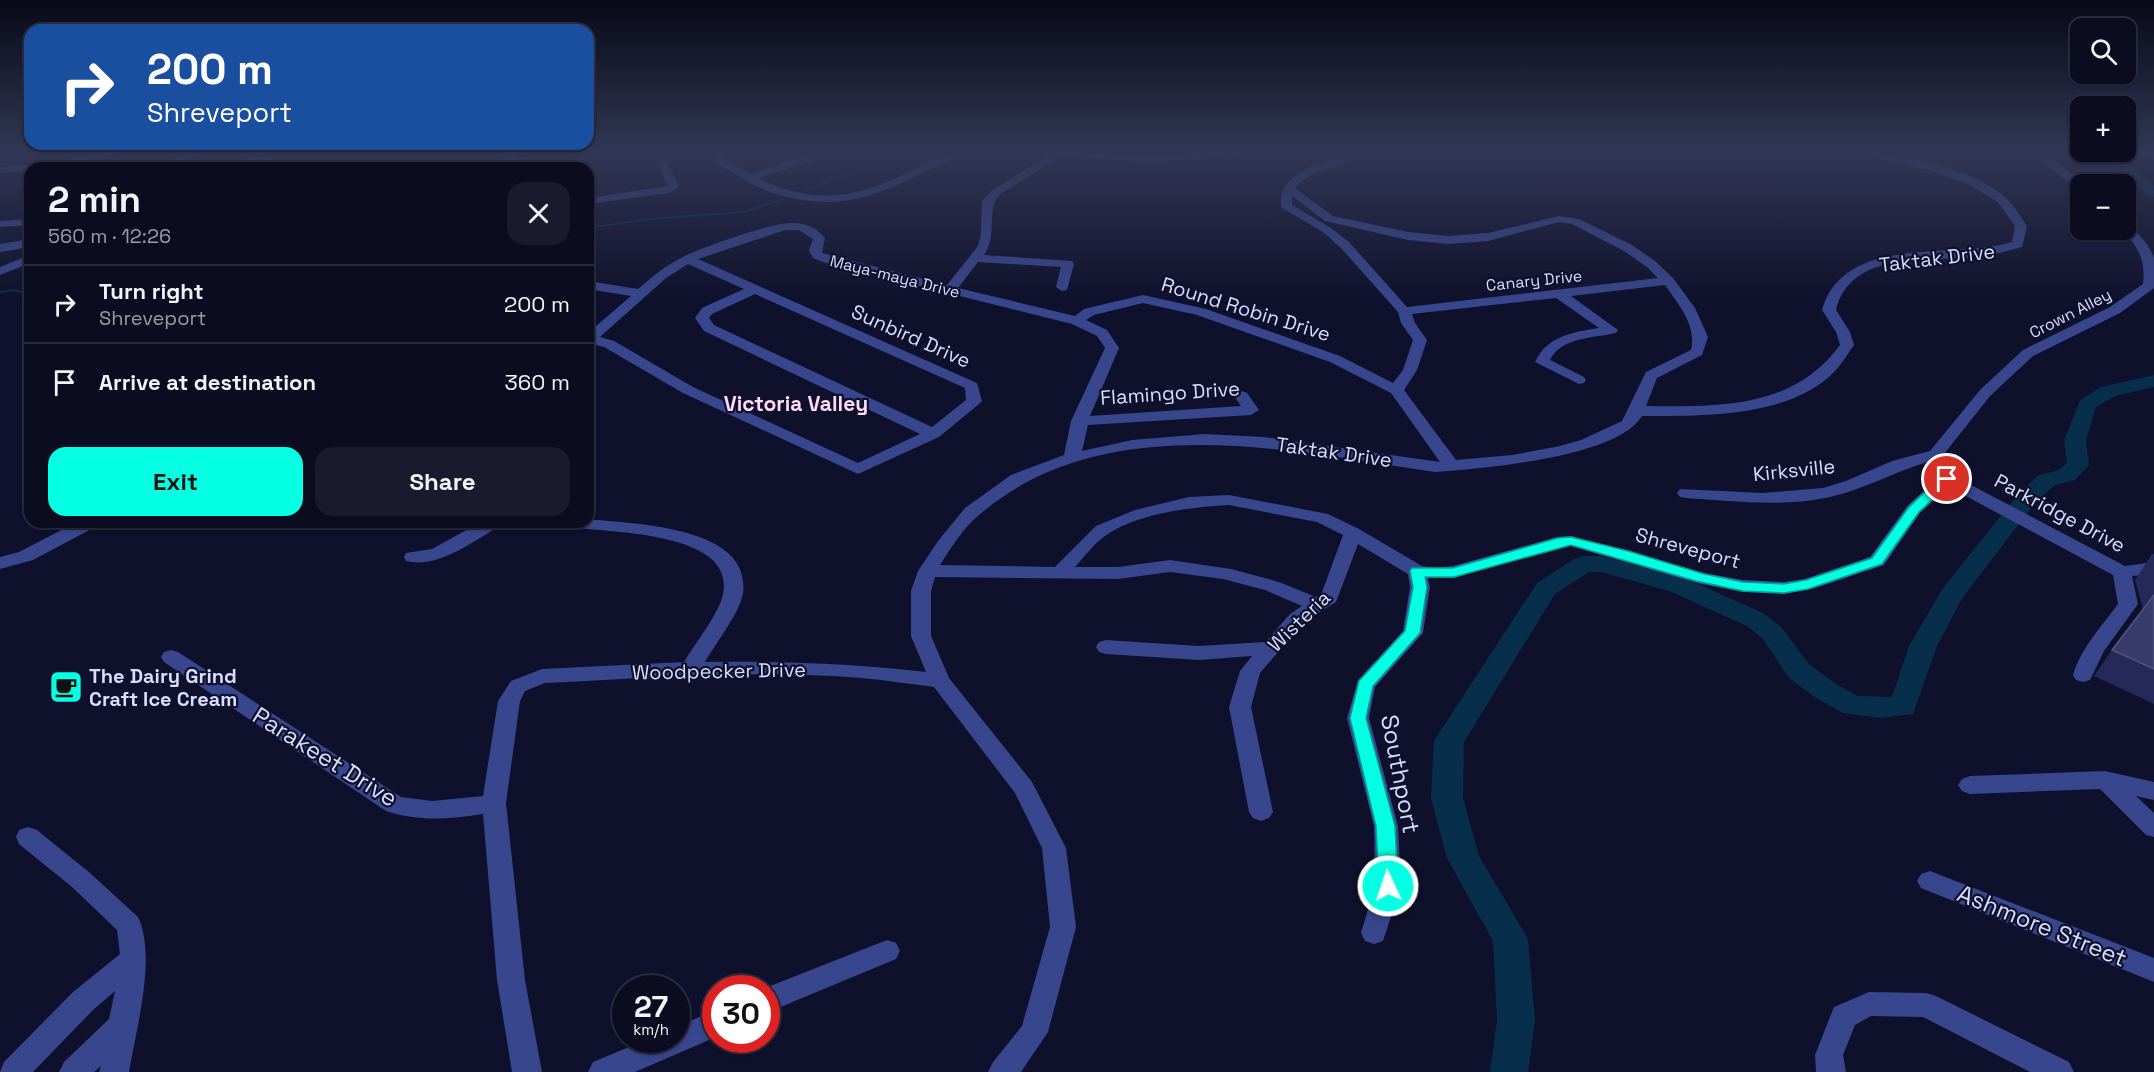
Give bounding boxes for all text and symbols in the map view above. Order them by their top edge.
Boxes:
map controls [2070,18,2136,240]
button: search [2070,18,2136,84]
text: 200 m [147,43,273,96]
icon: right [48,48,126,126]
text: Shreveport [147,95,292,130]
button: + [2070,96,2136,162]
button: − [2070,174,2136,240]
text: 2 min [48,177,141,223]
button: close [507,182,570,245]
text: 560 m · 12:26 [48,223,171,249]
street label: Taktak Drive [1877,238,1997,278]
street label: Maya-maya Drive [828,250,962,303]
street label: Canary Drive [1485,265,1583,296]
street label: Round Robin Drive [1158,271,1334,347]
text: Turn right [99,277,204,305]
street label: Crown Alley [2026,284,2115,343]
icon: right [48,288,81,321]
text: 200 m [504,290,570,318]
street label: Sunbird Drive [847,298,975,374]
text: Shreveport [99,305,206,331]
icon: arrive [48,366,81,399]
text: Arrive at destination [99,368,316,396]
text: 360 m [505,368,570,396]
street label: Flamingo Drive [1099,375,1241,411]
district label: Victoria Valley [724,390,868,417]
street label: Taktak Drive [1274,431,1394,473]
button: Exit [48,447,303,516]
button: Share [315,447,570,516]
street label: Kirksville [1752,453,1836,487]
pin [1921,453,1972,504]
icon: arrive [1930,462,1963,495]
street label: Parkridge Drive [1990,468,2130,558]
street label: Shreveport [1633,522,1743,574]
street label: Wisteria [1262,585,1336,657]
street label: Woodpecker Drive [632,656,806,686]
place label: The Dairy Grind Craft Ice Cream [89,663,237,712]
cafe icon: The Dairy Grind Craft Ice Cream [48,669,84,705]
street label: Parakeet Drive [247,700,404,814]
street label: Southport [1374,712,1427,836]
position arrow [1356,854,1420,918]
street label: Ashmore Street [1953,877,2132,974]
speed limit sign: 30 [702,975,780,1053]
text: 27 [634,987,668,1026]
text: km/h [633,1020,669,1039]

